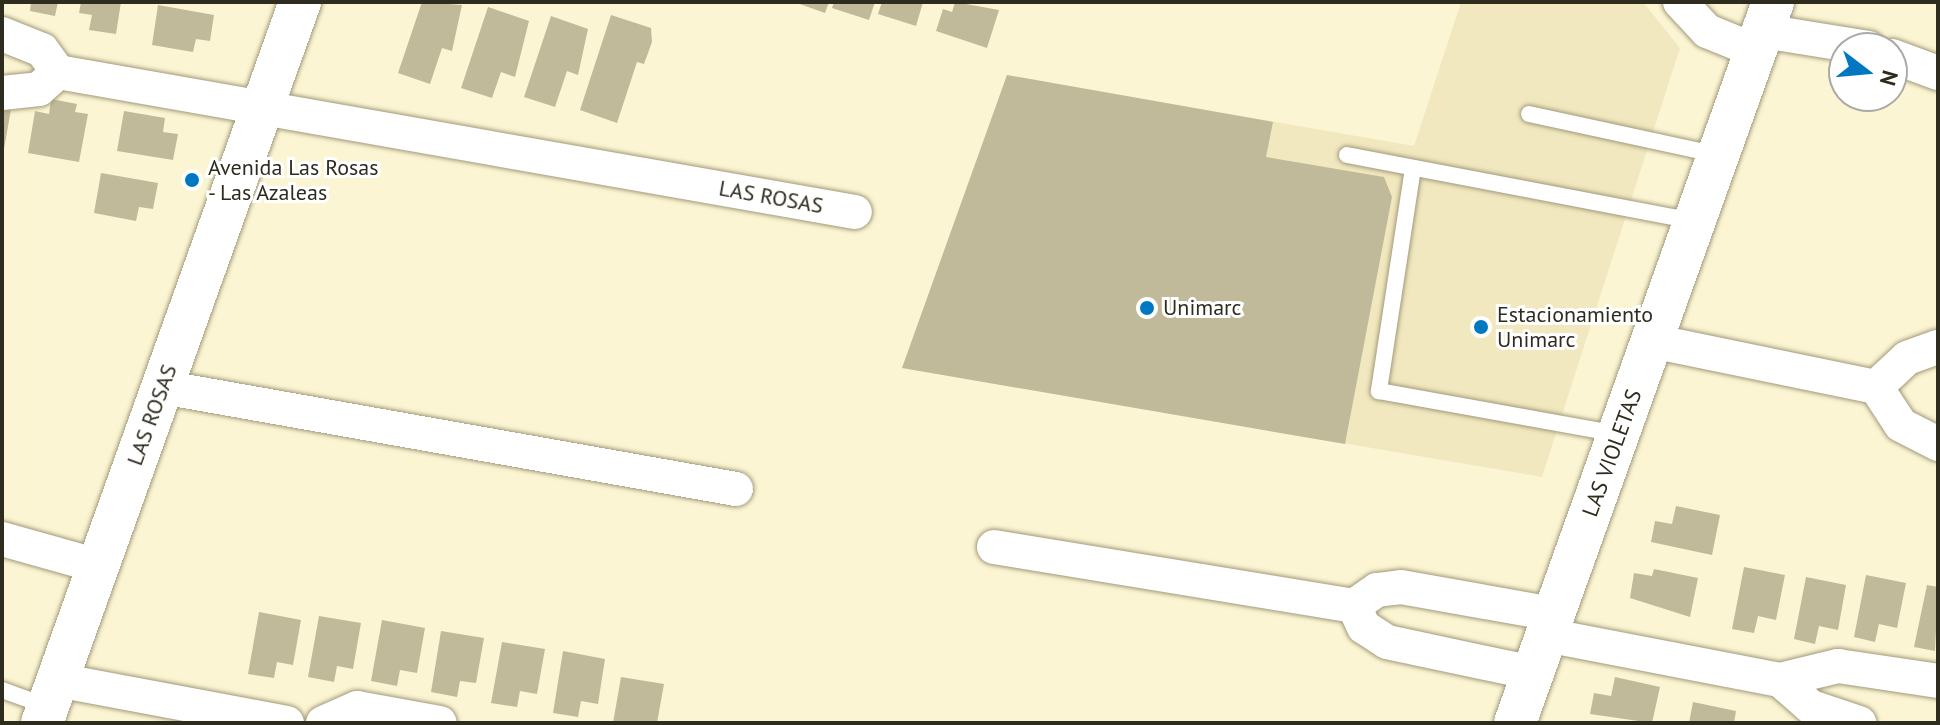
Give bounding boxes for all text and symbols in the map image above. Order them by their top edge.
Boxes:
north arrow [1828,32,1908,112]
text: N [1874,67,1905,89]
place label: Avenida Las Rosas - Las Azaleas [208,154,378,206]
marker: Avenida Las Rosas - Las Azaleas [183,171,201,189]
street label: LAS ROSAS [717,175,825,219]
place label: Unimarc [1163,295,1241,321]
marker: Unimarc [1138,299,1156,317]
place label: Estacionamiento Unimarc [1497,301,1653,352]
marker: Estacionamiento Unimarc [1472,318,1490,336]
street label: LAS ROSAS [122,361,182,469]
street label: LAS VIOLETAS [1577,385,1647,521]

